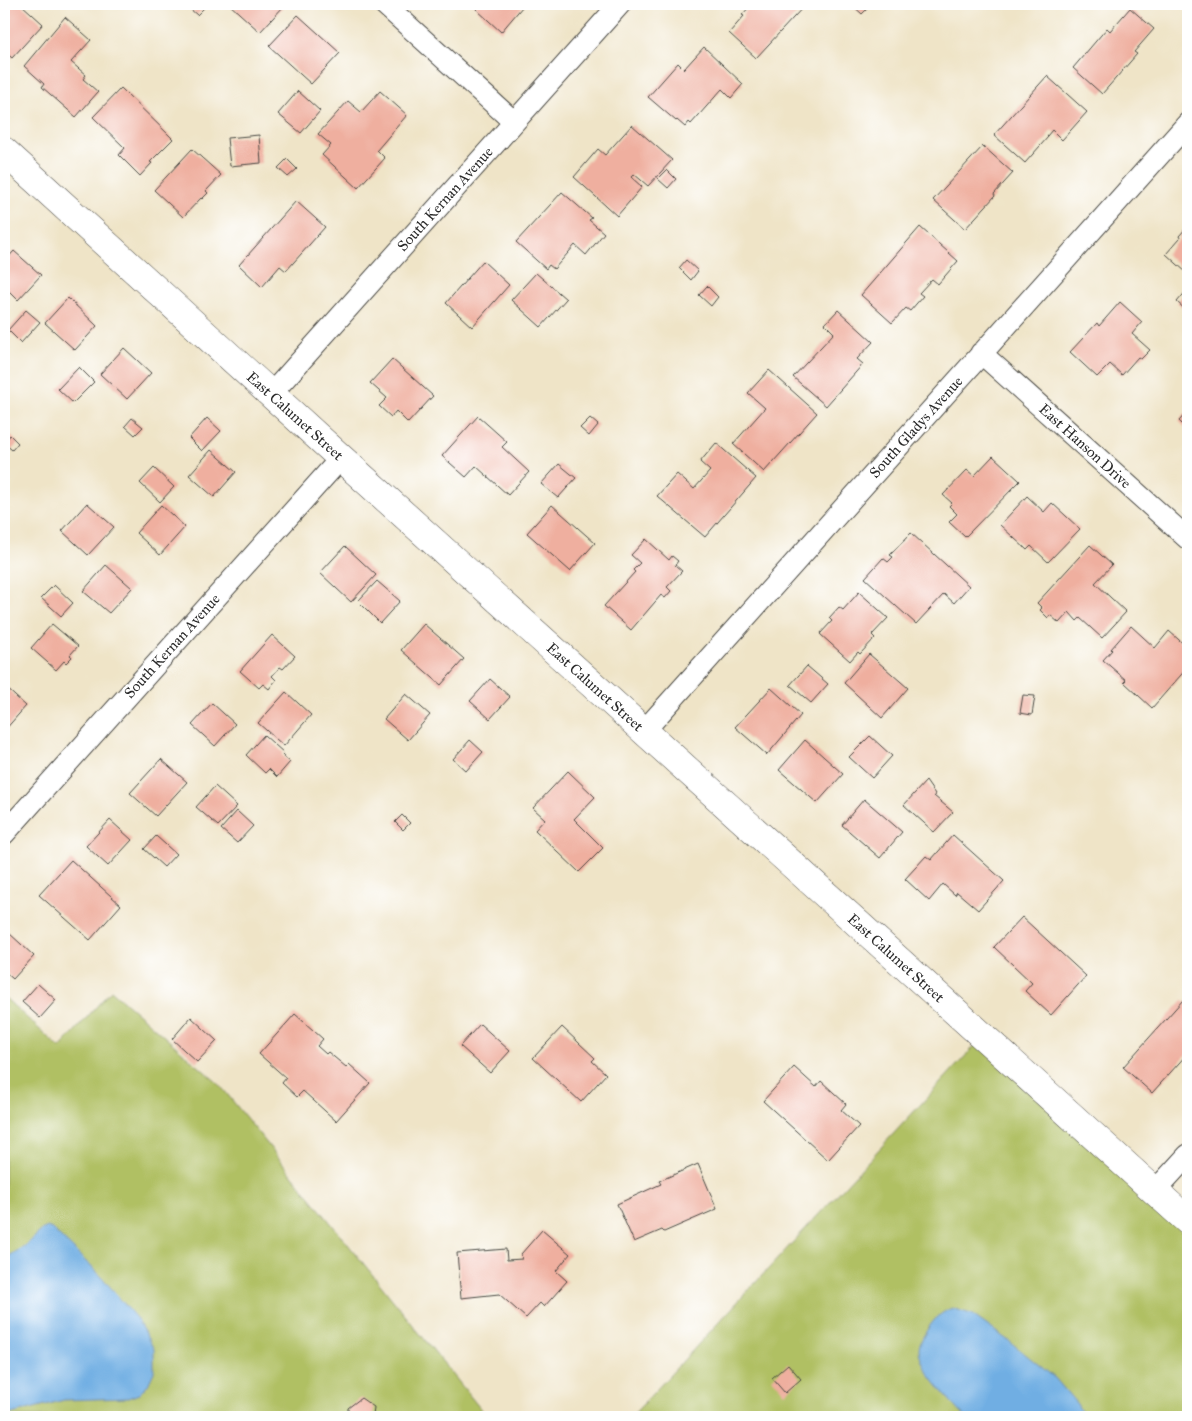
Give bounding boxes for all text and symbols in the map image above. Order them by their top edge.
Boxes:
street label: South Kernan Avenue [393,143,497,255]
street label: East Calumet Street [243,368,348,465]
street label: South Gladys Avenue [866,372,966,482]
street label: East Hanson Drive [1035,400,1135,492]
street label: South Kernan Avenue [120,590,224,702]
street label: East Calumet Street [543,639,648,736]
street label: East Calumet Street [844,910,949,1007]

